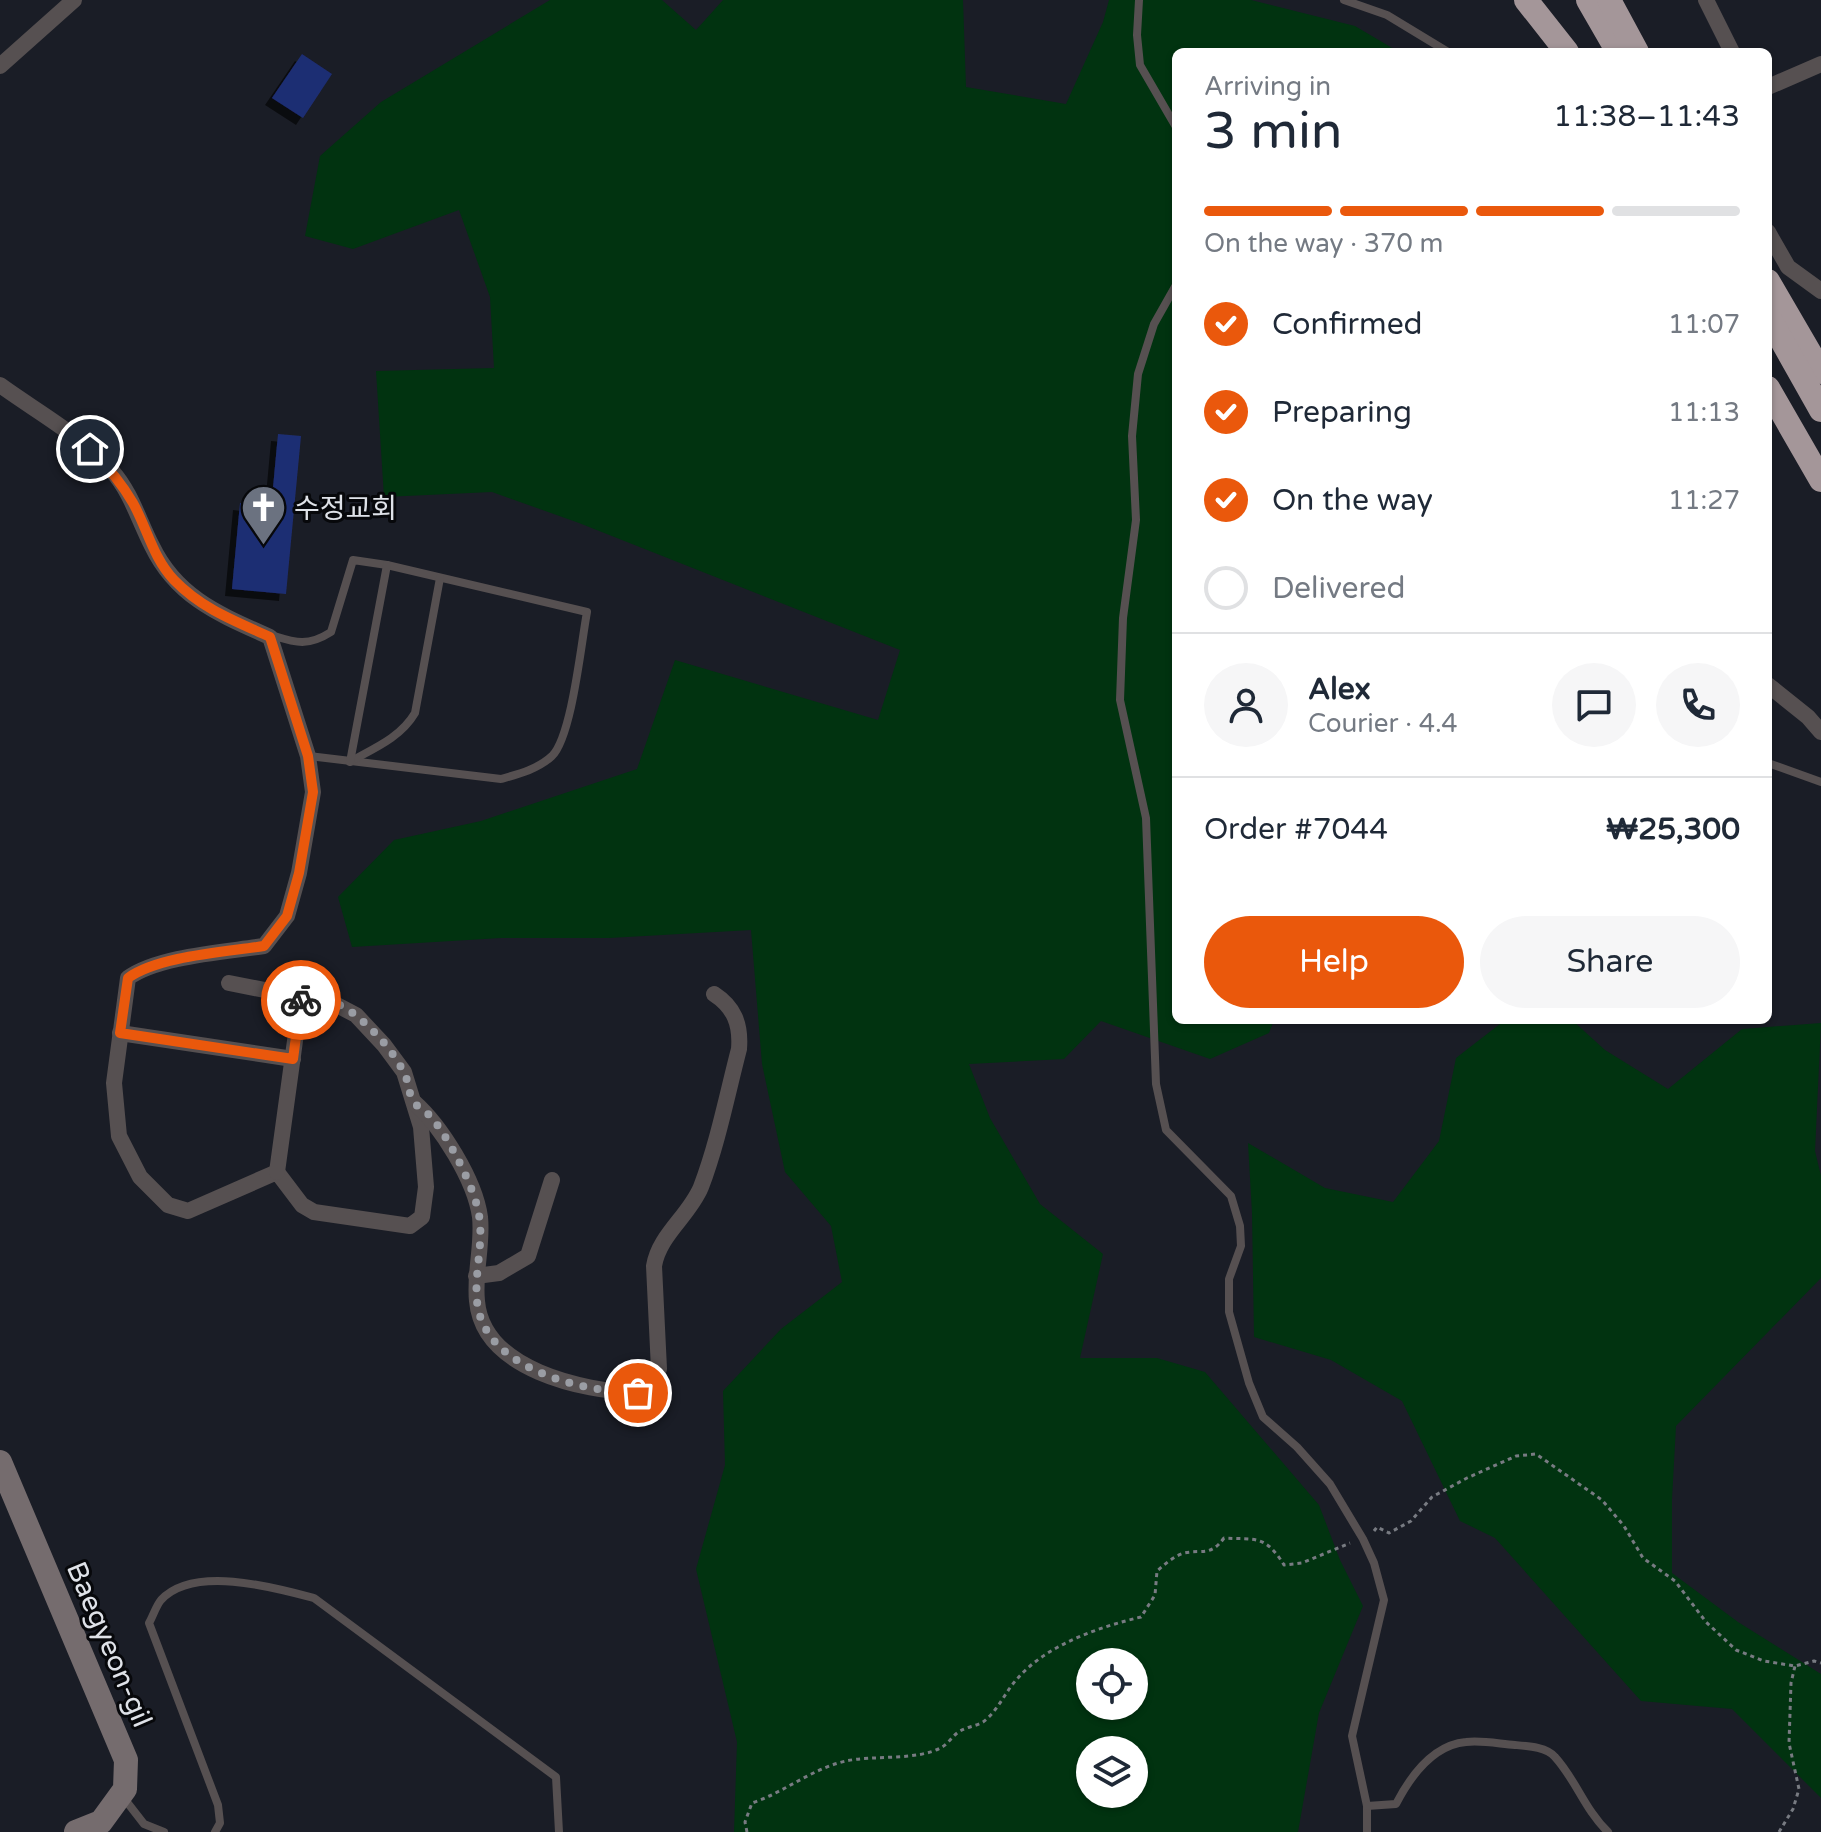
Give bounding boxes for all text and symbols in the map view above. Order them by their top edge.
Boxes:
text: Arriving in [1204,71,1331,102]
text: 11:38–11:43 [1553,98,1740,135]
text: 3 min [1204,100,1343,163]
text: On the way · 370 m [1204,228,1443,259]
icon: check [1204,302,1248,346]
text: Confirmed [1272,306,1423,343]
text: 11:07 [1668,309,1740,340]
icon: check [1204,390,1248,434]
text: Preparing [1272,394,1412,431]
text: 11:13 [1668,397,1740,428]
pin [56,415,124,483]
icon: home [68,427,112,471]
icon: check [1204,478,1248,522]
text: On the way [1272,482,1433,519]
church icon: 수정교회 [239,484,287,547]
text: 11:27 [1668,485,1740,516]
place label: 수정교회 [294,492,397,526]
text: Delivered [1272,570,1406,607]
button: person [1204,663,1288,747]
button: chat [1552,663,1636,747]
button: phone [1656,663,1740,747]
text: Alex [1308,671,1371,708]
text: Courier · 4.4 [1308,708,1458,739]
text: Order #7044 [1204,811,1388,848]
text: ₩25,300 [1606,811,1740,848]
button: Help [1204,916,1464,1008]
button: Share [1480,916,1740,1008]
courier [261,960,341,1040]
icon: bike [279,978,323,1022]
pin [604,1359,672,1427]
icon: bag [616,1371,660,1415]
street label: Baegyeon-gil [59,1557,159,1732]
map controls [1076,1648,1148,1808]
button: locate [1076,1648,1148,1720]
button: layers [1076,1736,1148,1808]

